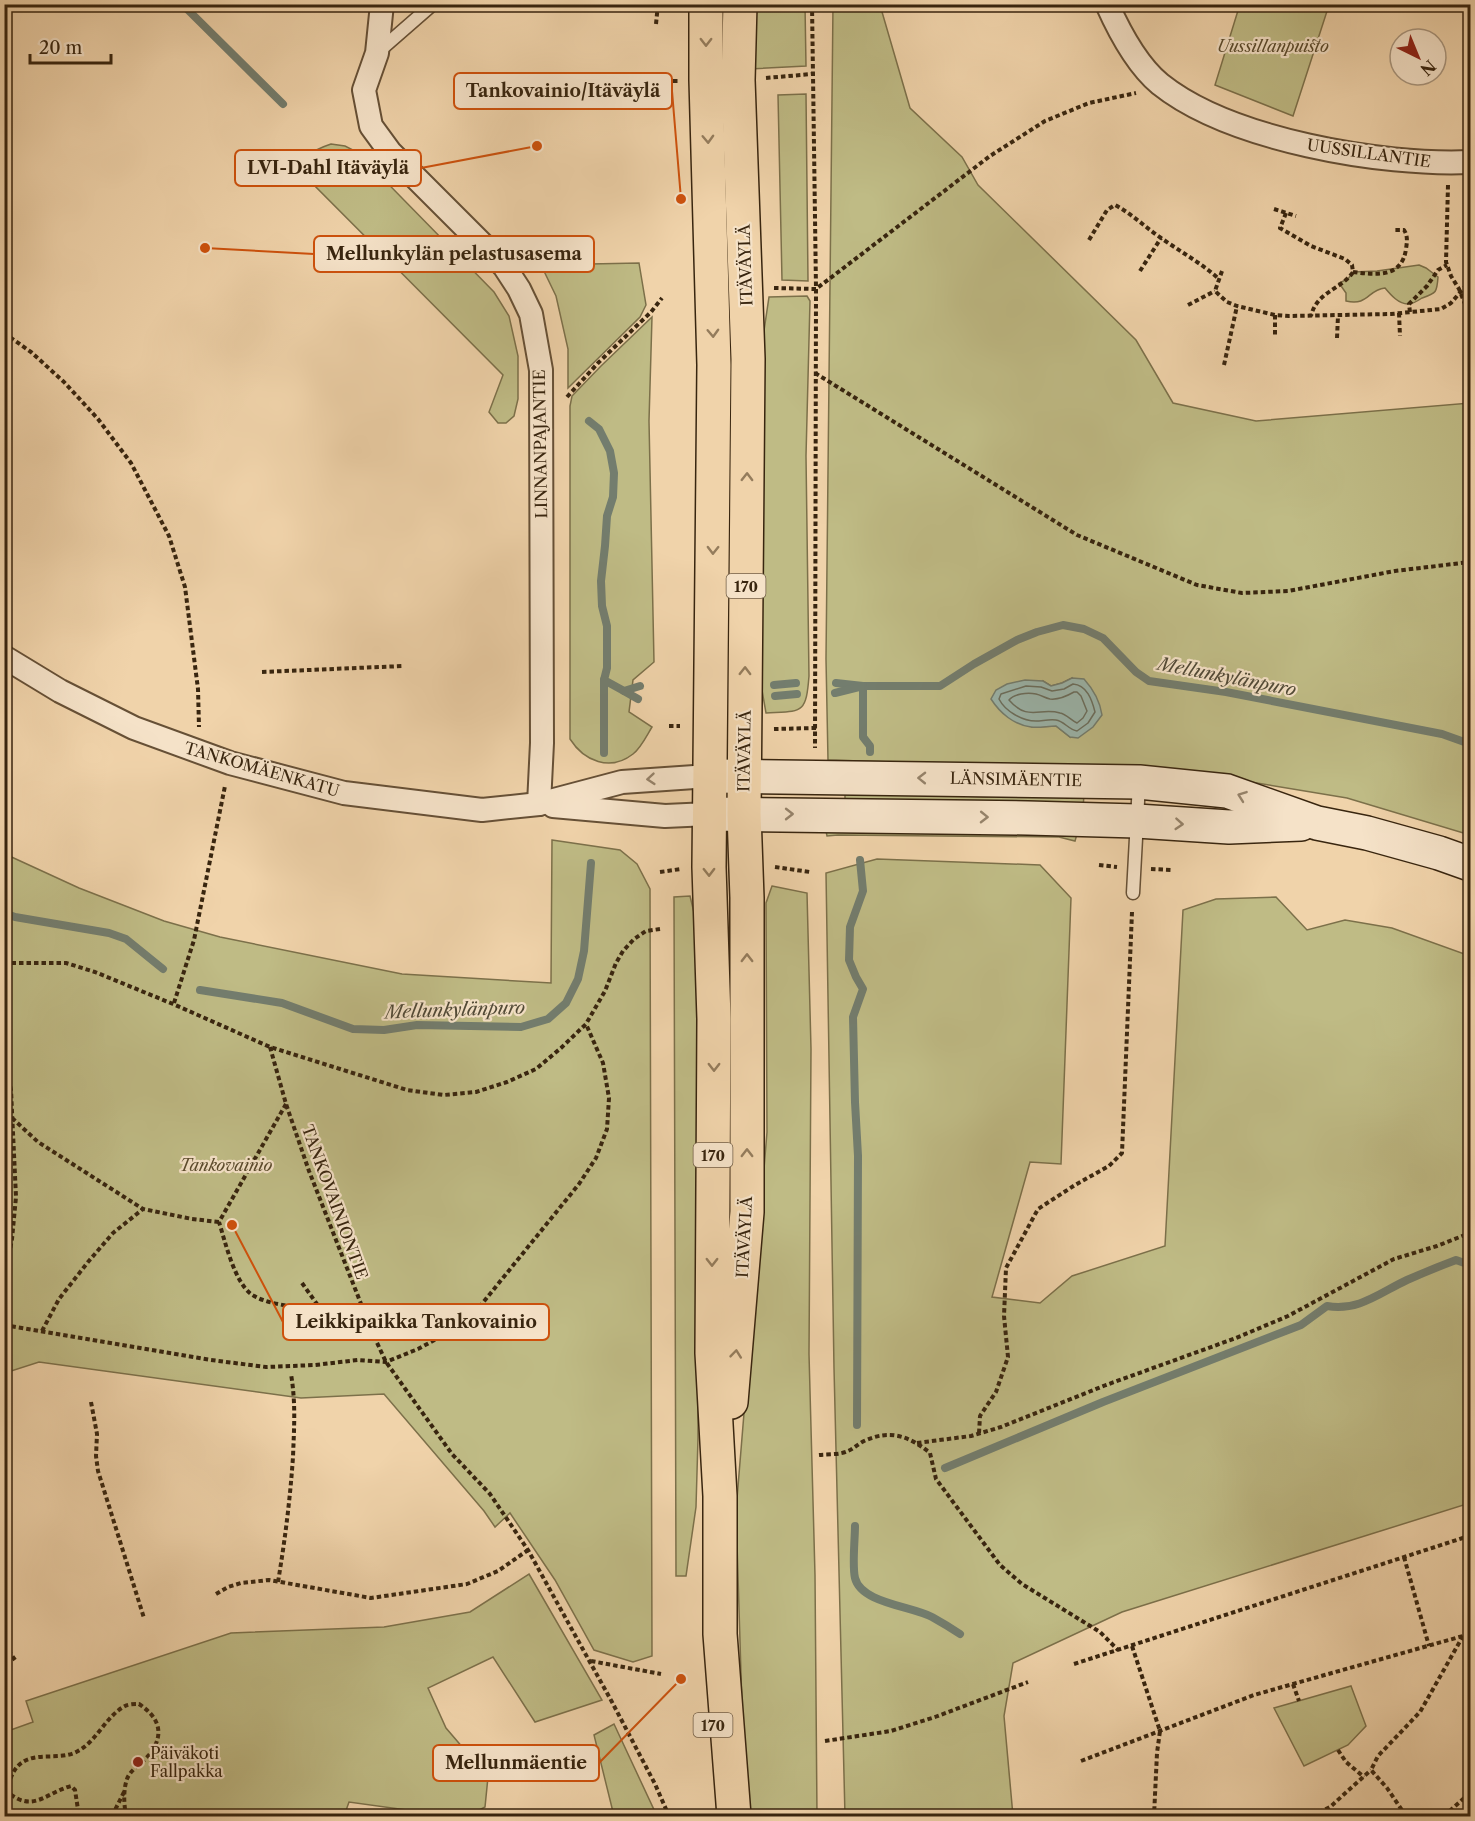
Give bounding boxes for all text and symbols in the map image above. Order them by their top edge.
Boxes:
scale bar [30,27,111,65]
north arrow [1388,27,1448,87]
park label: Uussillanpuisto [1217,36,1329,56]
text: 20 m [39,37,83,59]
one-way arrow [700,38,712,47]
text: N [1416,56,1440,80]
callout: Tankovainio/Itäväylä [454,73,672,109]
text: Tankovainio/Itäväylä [466,80,661,102]
one-way arrow [701,134,714,143]
street label: UUSSILLANTIE [1306,134,1432,172]
callout: LVI-Dahl Itäväylä [235,150,421,186]
text: LVI-Dahl Itäväylä [247,157,410,179]
street label: ITÄVÄYLÄ [734,223,756,306]
callout: Mellunkylän pelastusasema [314,236,594,272]
text: Mellunkylän pelastusasema [326,243,583,265]
one-way arrow [707,329,720,338]
street label: LINNANPAJANTIE [529,369,551,519]
one-way arrow [741,472,753,481]
one-way arrow [707,545,719,554]
road number: 170 [726,574,766,598]
water label: Mellunkylänpuro [1154,652,1298,701]
one-way arrow [739,667,751,676]
street label: ITÄVÄYLÄ [733,709,755,792]
street label: TANKOMÄENKATU [182,737,342,801]
street label: LÄNSIMÄENTIE [950,768,1082,790]
one-way arrow [646,772,655,785]
one-way arrow [917,772,926,784]
one-way arrow [1237,790,1248,803]
one-way arrow [784,808,793,820]
one-way arrow [979,811,988,824]
one-way arrow [1174,817,1183,830]
one-way arrow [703,868,715,877]
one-way arrow [741,954,753,963]
water label: Mellunkylänpuro [383,997,525,1024]
one-way arrow [708,1063,720,1072]
street label: TANKOVAINIONTIE [298,1122,372,1282]
road number: 170 [694,1143,732,1167]
one-way arrow [741,1149,753,1158]
park label: Tankovainio [180,1155,272,1175]
street label: ITÄVÄYLÄ [732,1194,756,1278]
one-way arrow [706,1258,718,1267]
callout: Leikkipaikka Tankovainio [283,1304,549,1340]
text: Leikkipaikka Tankovainio [295,1311,537,1333]
one-way arrow [729,1350,742,1359]
road number: 170 [694,1713,732,1737]
place label: Päiväkoti Fallpakka [150,1743,223,1781]
callout: Mellunmäentie [433,1745,599,1781]
text: Mellunmäentie [445,1752,587,1774]
marker: Päiväkoti Fallpakka [131,1755,145,1769]

